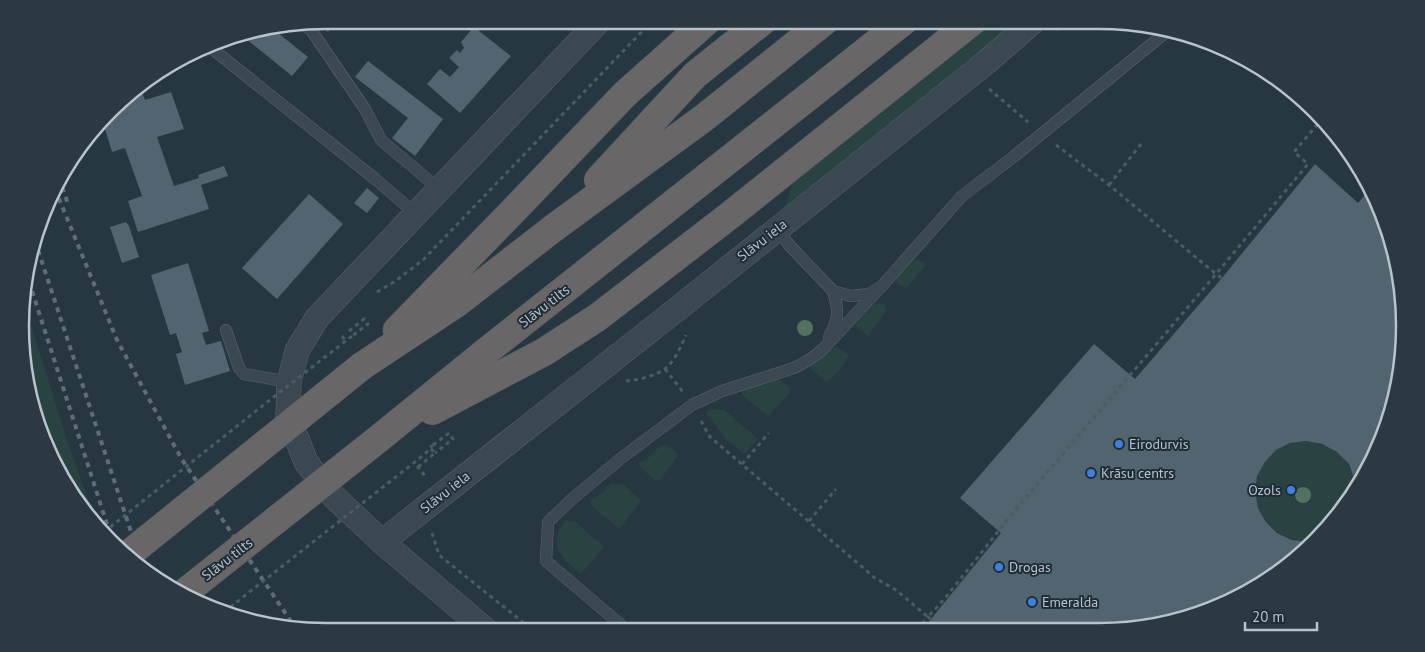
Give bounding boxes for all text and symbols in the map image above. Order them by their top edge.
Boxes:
street label: Slāvu iela [733,215,791,265]
street label: Slāvu tilts [515,280,573,331]
place label: Eirodurvis [1129,435,1189,453]
marker: Eirodurvis [1113,438,1125,450]
place label: Krāsu centrs [1101,464,1174,482]
street label: Slāvu iela [416,467,474,517]
marker: Krāsu centrs [1085,467,1097,479]
place label: Ozols [1248,481,1281,499]
marker: Ozols [1285,484,1297,496]
street label: Slāvu tilts [198,533,256,584]
place label: Drogas [1009,558,1051,576]
marker: Drogas [993,561,1005,573]
place label: Emeralda [1042,593,1098,611]
marker: Emeralda [1026,596,1038,608]
scale bar [1245,600,1318,632]
text: 20 m [1252,607,1285,626]

